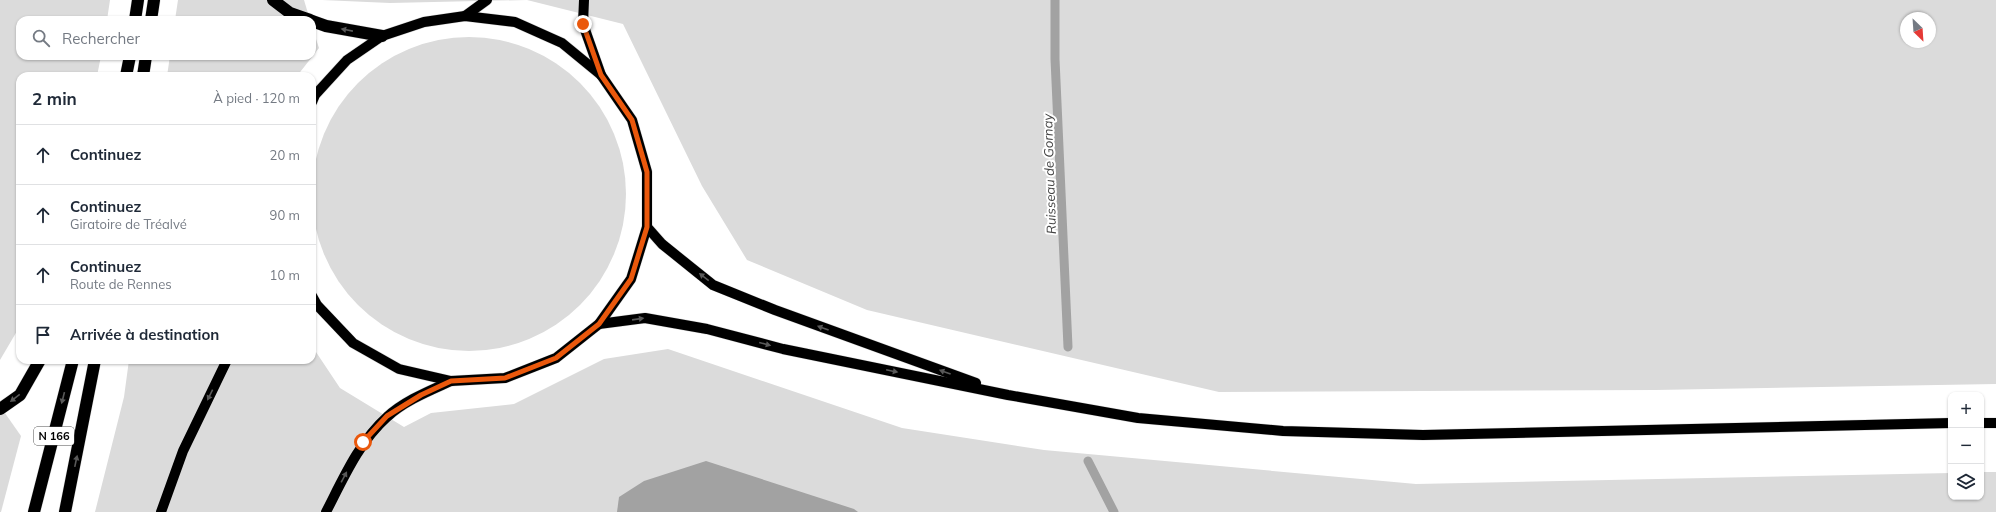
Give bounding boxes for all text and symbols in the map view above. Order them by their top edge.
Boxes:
north arrow [1900,12,1936,48]
route end [574,15,592,33]
search box [16,16,316,60]
one-way arrow [340,26,353,32]
icon: search [30,27,52,49]
text: Rechercher [62,29,140,48]
text: 2 min [32,88,77,109]
text: À pied · 120 m [213,90,300,106]
water label: Ruisseau de Gornay [1039,112,1059,234]
icon: ahead [32,144,54,166]
text: Continuez [70,145,141,164]
text: 20 m [270,147,300,163]
text: Continuez [70,197,141,216]
icon: ahead [32,204,54,226]
text: 90 m [270,207,300,223]
text: Giratoire de Tréalvé [70,216,187,232]
text: Continuez [70,257,141,276]
icon: ahead [32,264,54,286]
text: 10 m [270,267,300,283]
one-way arrow [698,272,709,281]
text: Route de Rennes [70,276,172,292]
one-way arrow [632,316,644,322]
icon: arrive [32,324,54,346]
one-way arrow [816,324,828,330]
text: Arrivée à destination [70,325,219,344]
one-way arrow [759,341,771,347]
one-way arrow [886,369,898,375]
one-way arrow [938,369,950,375]
one-way arrow [207,389,214,401]
one-way arrow [60,392,66,404]
map controls [1948,392,1984,500]
button: + [1948,392,1984,428]
one-way arrow [9,394,20,403]
road number: N 166 [34,427,74,445]
button: − [1948,428,1984,464]
route start [354,433,372,451]
one-way arrow [73,454,79,467]
button: layers [1948,464,1984,500]
one-way arrow [341,472,348,483]

